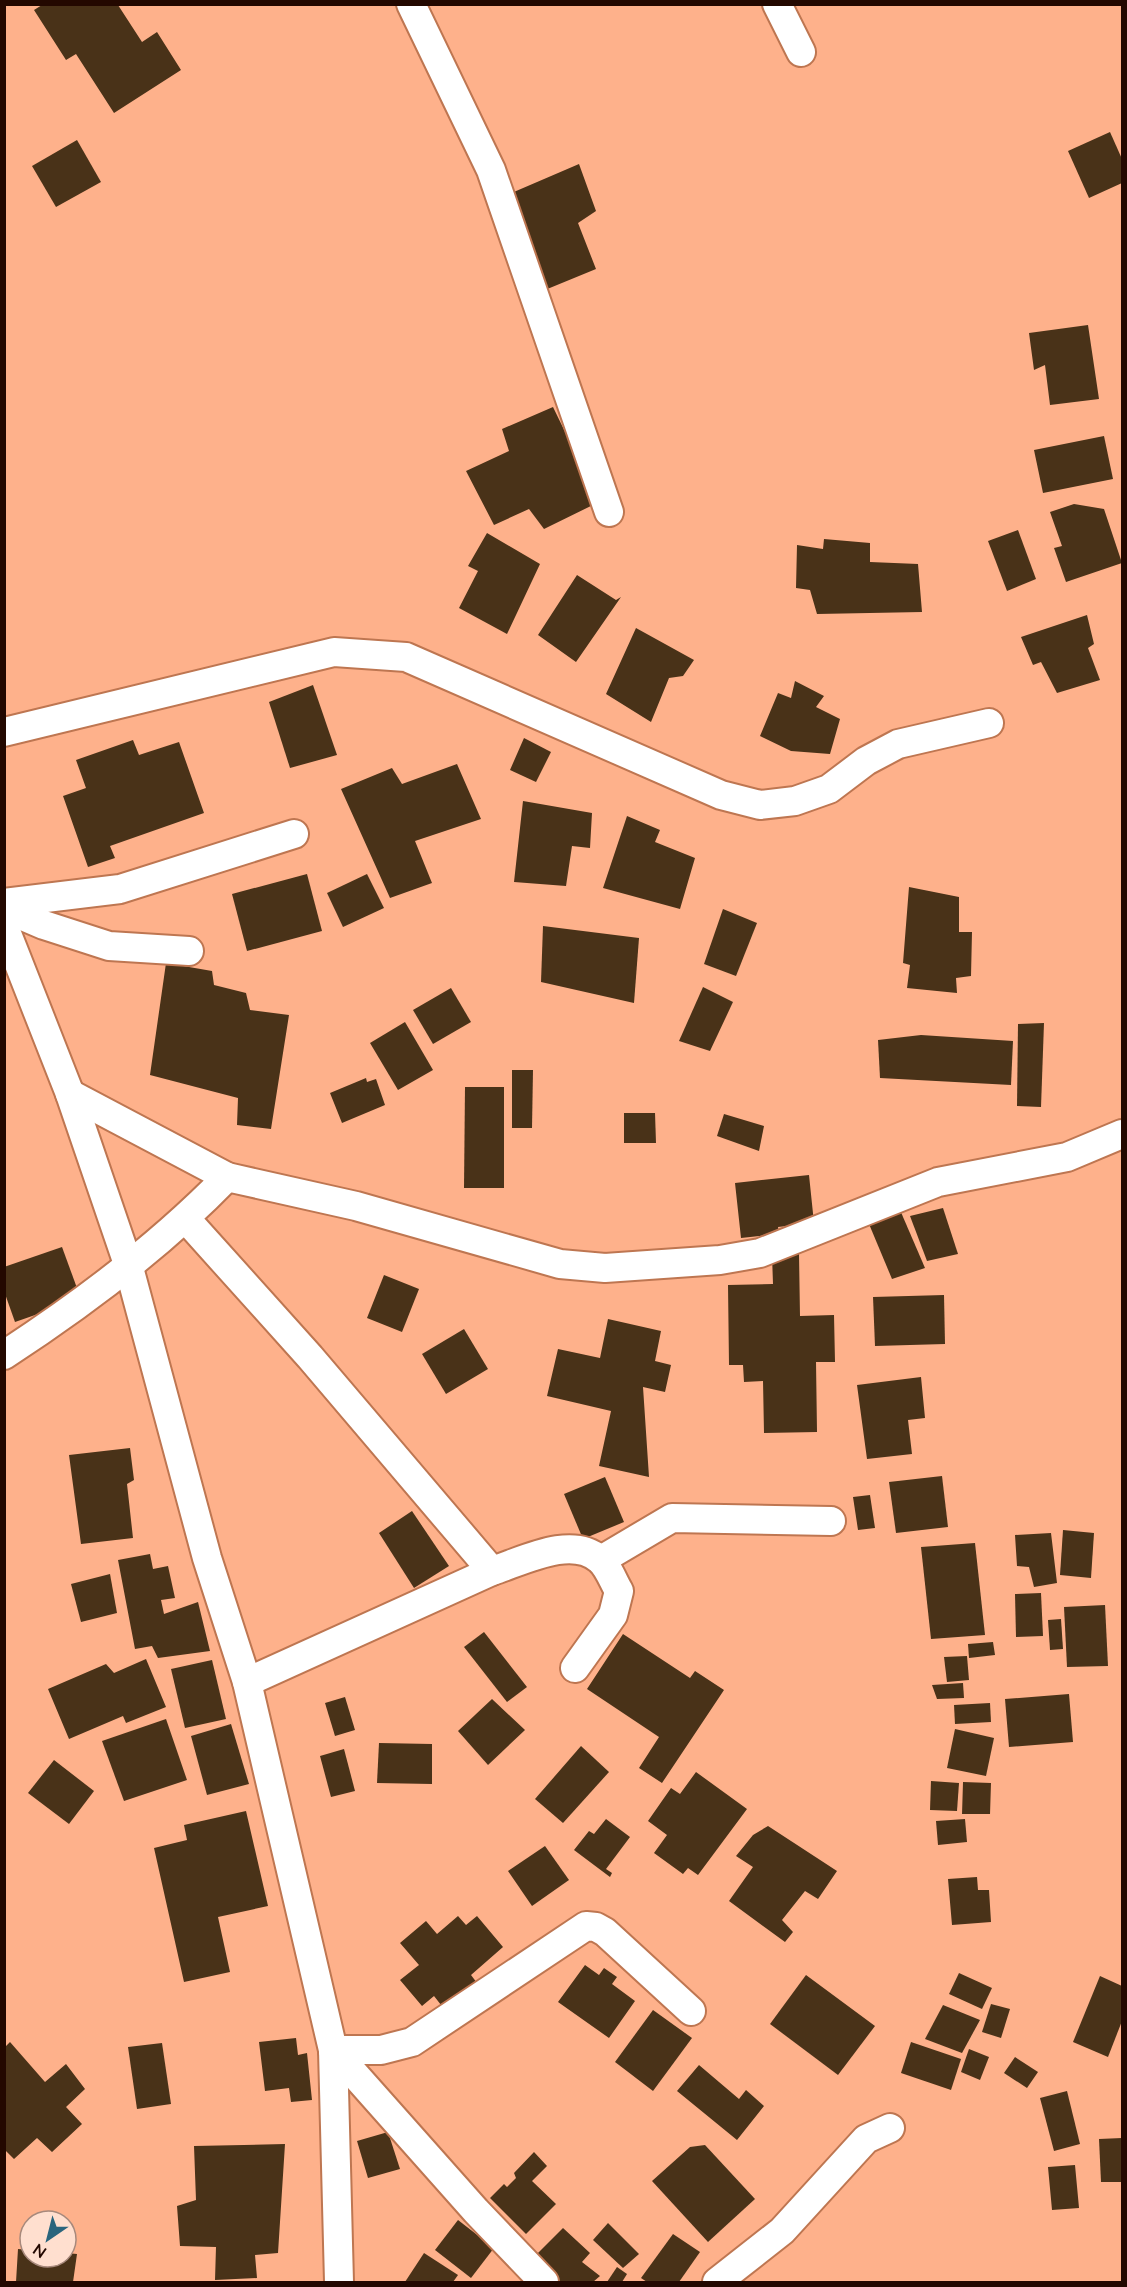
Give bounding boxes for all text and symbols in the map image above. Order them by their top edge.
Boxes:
north arrow [18,2209,78,2269]
text: N [29,2238,51,2263]

